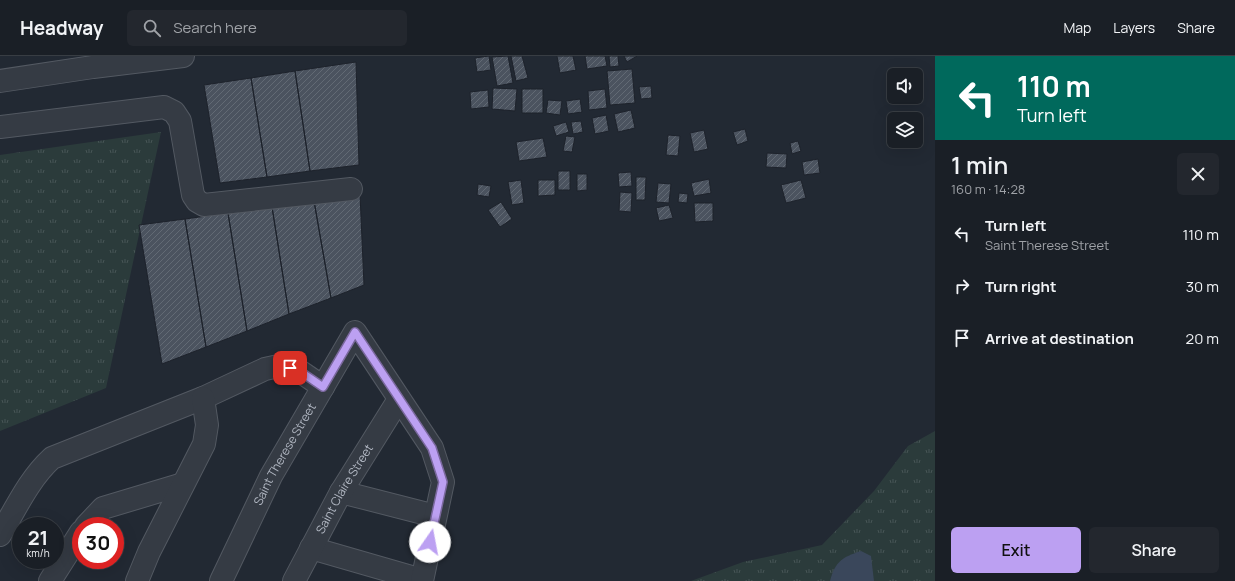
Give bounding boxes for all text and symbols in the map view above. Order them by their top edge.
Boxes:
search box [127,10,407,46]
text: Headway [20,15,103,41]
icon: search [141,17,163,39]
text: Search here [173,17,257,38]
text: Map [1063,18,1091,37]
text: Layers [1113,18,1155,37]
text: Share [1177,18,1215,37]
text: 110 m [1017,67,1091,105]
map controls [887,68,923,148]
button: sound [887,68,923,104]
icon: left [951,72,1003,124]
text: Turn left [1017,103,1087,127]
button: layers [887,112,923,148]
text: 1 min [951,148,1008,181]
button: close [1177,153,1219,195]
text: 160 m · 14:28 [951,180,1025,198]
text: Turn left [985,215,1047,236]
icon: left [951,223,973,245]
text: 110 m [1182,224,1219,245]
text: Saint Therese Street [985,236,1109,254]
icon: right [951,275,973,297]
text: Turn right [985,276,1056,297]
text: 30 m [1186,276,1219,297]
icon: arrive [951,327,973,349]
text: Arrive at destination [985,328,1134,349]
text: 20 m [1186,328,1219,349]
pin [273,351,307,385]
icon: arrive [279,357,301,379]
street label: Saint Therese Street [249,400,320,508]
street label: Saint Claire Street [311,441,377,537]
speed limit sign: 30 [72,517,124,569]
position arrow [409,521,451,563]
text: 21 [28,524,48,551]
button: Exit [951,527,1081,573]
button: Share [1089,527,1219,573]
text: km/h [26,546,50,560]

